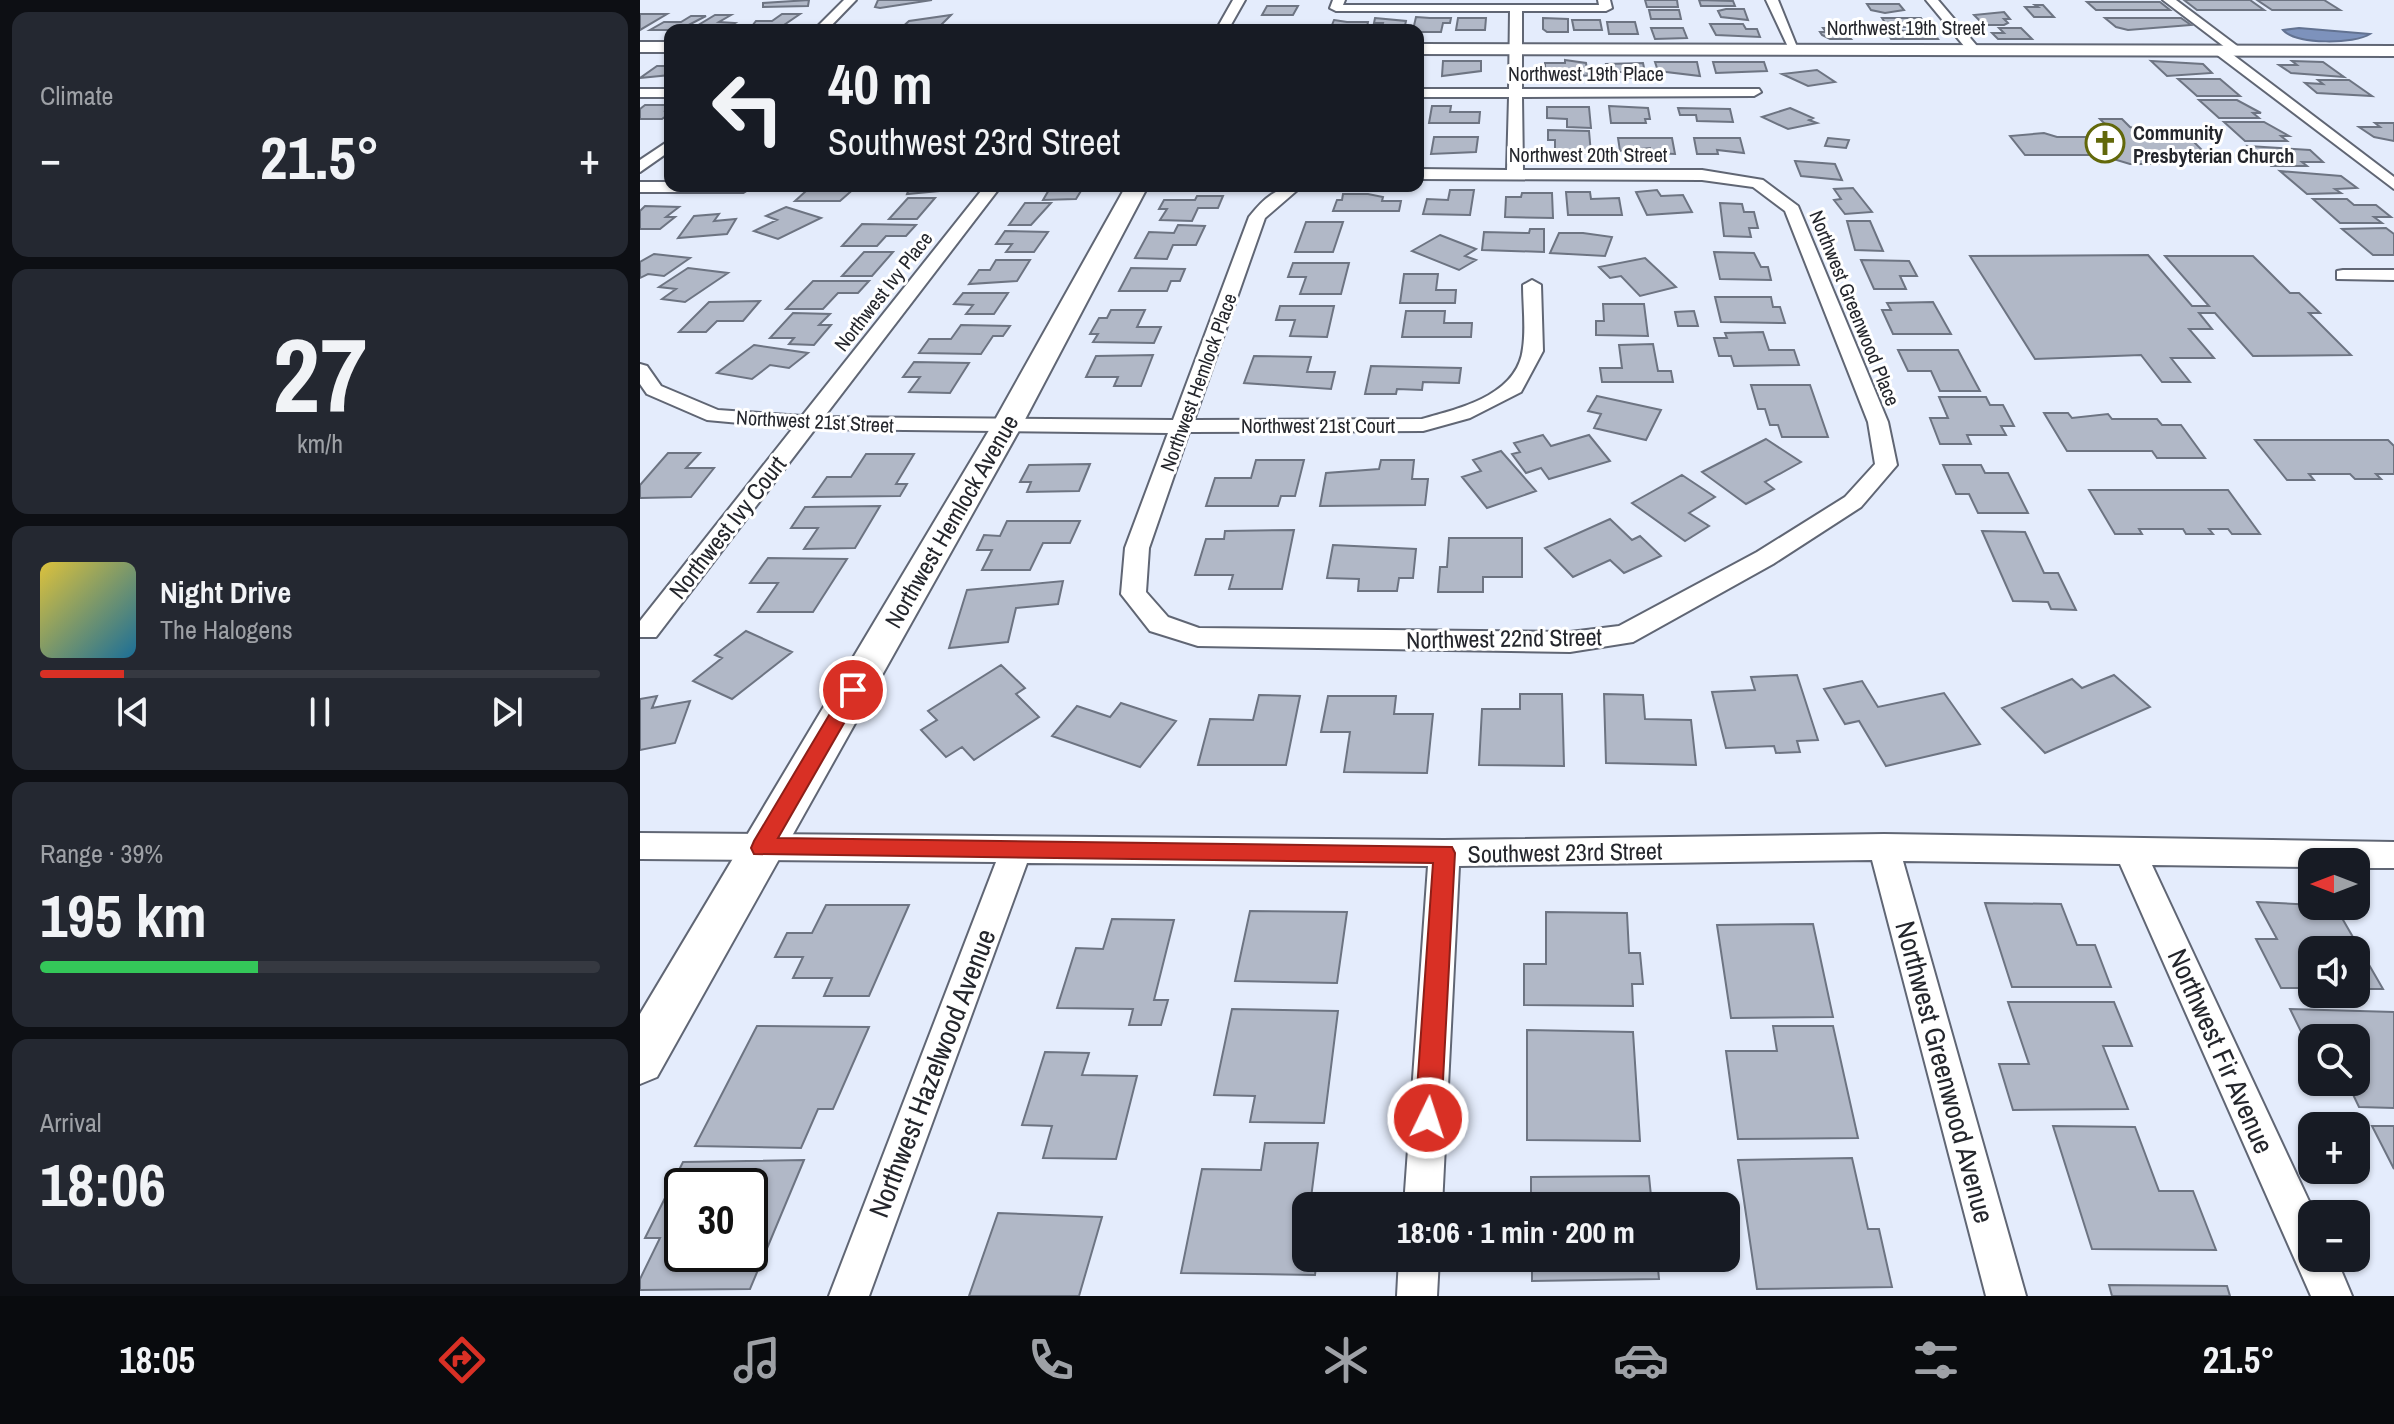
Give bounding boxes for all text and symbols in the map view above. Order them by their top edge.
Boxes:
street label: Northwest 19th Street [1827,14,1986,41]
text: 40 m [828,46,933,121]
icon: left [696,56,800,160]
street label: Northwest 19th Place [1508,60,1664,87]
text: Climate [40,78,113,113]
text: 21.5° [260,117,380,198]
text: Southwest 23rd Street [828,118,1120,166]
place label: Community Presbyterian Church [2133,119,2294,169]
church icon: Community Presbyterian Church [2084,122,2126,164]
text: − [40,128,61,188]
text: + [579,128,600,188]
street label: Northwest 20th Street [1509,141,1668,168]
street label: Northwest Greenwood Place [1803,206,1907,410]
street label: Northwest Ivy Place [828,226,938,356]
street label: Northwest Hemlock Place [1153,289,1243,475]
text: 27 [273,304,367,444]
street label: Northwest 21st Street [736,403,895,439]
street label: Northwest Hemlock Avenue [877,408,1025,634]
street label: Northwest 21st Court [1241,412,1395,439]
text: km/h [297,426,343,461]
street label: Northwest Ivy Court [661,449,793,605]
text: Night Drive [160,572,291,612]
text: The Halogens [160,612,293,647]
street label: Northwest 22nd Street [1406,620,1603,656]
pin [819,656,887,724]
icon: arrive [831,668,875,712]
icon: previous [111,690,155,734]
icon: pause [298,690,342,734]
icon: next [485,690,529,734]
street label: Southwest 23rd Street [1467,834,1663,870]
text: Range · 39% [40,836,163,871]
north arrow [2298,848,2370,920]
map controls [2298,848,2370,1272]
text: 195 km [40,875,207,956]
street label: Northwest Greenwood Avenue [1886,917,2004,1227]
street label: Northwest Hazelwood Avenue [859,923,1005,1223]
button: sound [2298,936,2370,1008]
street label: Northwest Fir Avenue [2159,943,2283,1159]
button: search [2298,1024,2370,1096]
position arrow [1386,1076,1470,1160]
text: Arrival [40,1105,102,1140]
button: + [2298,1112,2370,1184]
text: 18:06 [40,1144,166,1225]
speed limit sign: 30 [664,1168,768,1272]
button: − [2298,1200,2370,1272]
text: 18:06 · 1 min · 200 m [1397,1212,1635,1252]
icon: directions [434,1332,490,1388]
icon: music [729,1332,785,1388]
icon: phone [1023,1332,1079,1388]
icon: climate [1318,1332,1374,1388]
icon: car [1613,1332,1669,1388]
icon: filters [1908,1332,1964,1388]
text: 18:05 [119,1336,195,1384]
text: 21.5° [2203,1336,2275,1384]

